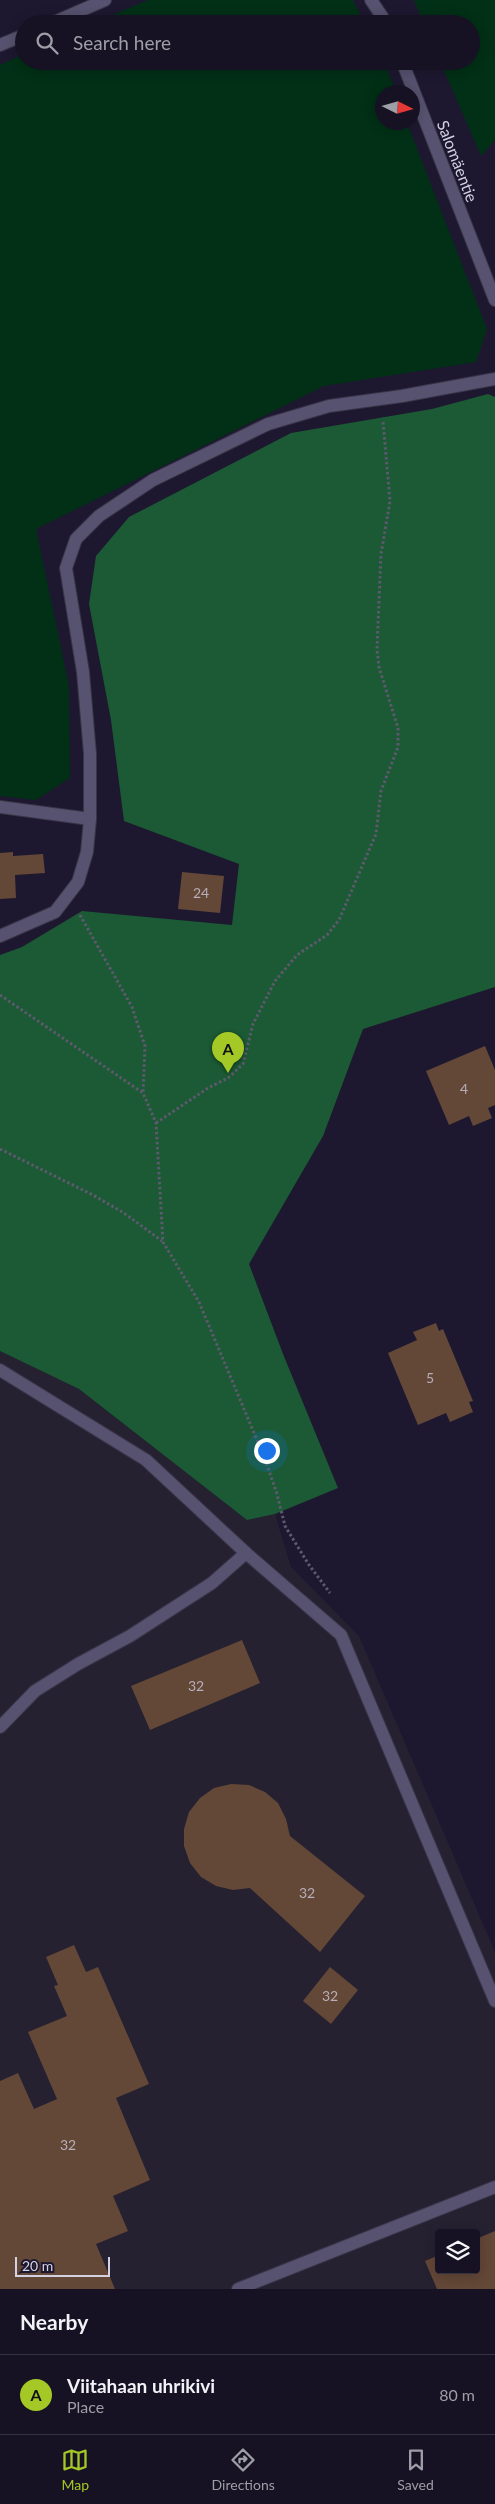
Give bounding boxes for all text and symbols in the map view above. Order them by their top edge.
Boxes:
search box [15,15,480,70]
icon: search [33,29,61,57]
text: Search here [73,31,171,54]
north arrow [375,85,420,130]
street label: Salomäentie [434,117,482,205]
house number: 24 [193,884,209,901]
pin: A [212,1032,244,1073]
house number: 4 [460,1080,468,1097]
house number: 5 [426,1369,434,1386]
your location [254,1438,280,1464]
house number: 32 [188,1677,204,1694]
house number: 32 [299,1884,315,1901]
house number: 32 [322,1987,338,2004]
house number: 32 [60,2136,76,2153]
map controls [435,2229,480,2274]
button: layers [435,2229,480,2274]
scale bar [15,2254,110,2277]
text: 20 m [22,2257,53,2274]
text: Nearby [20,2309,88,2334]
text: Viitahaan uhrikivi [67,2374,215,2397]
text: A [30,2385,42,2404]
text: 80 m [439,2385,475,2404]
text: Place [67,2397,104,2416]
tab: Map [61,2446,89,2493]
tab: Directions [212,2446,275,2493]
tab: Saved [397,2446,434,2493]

